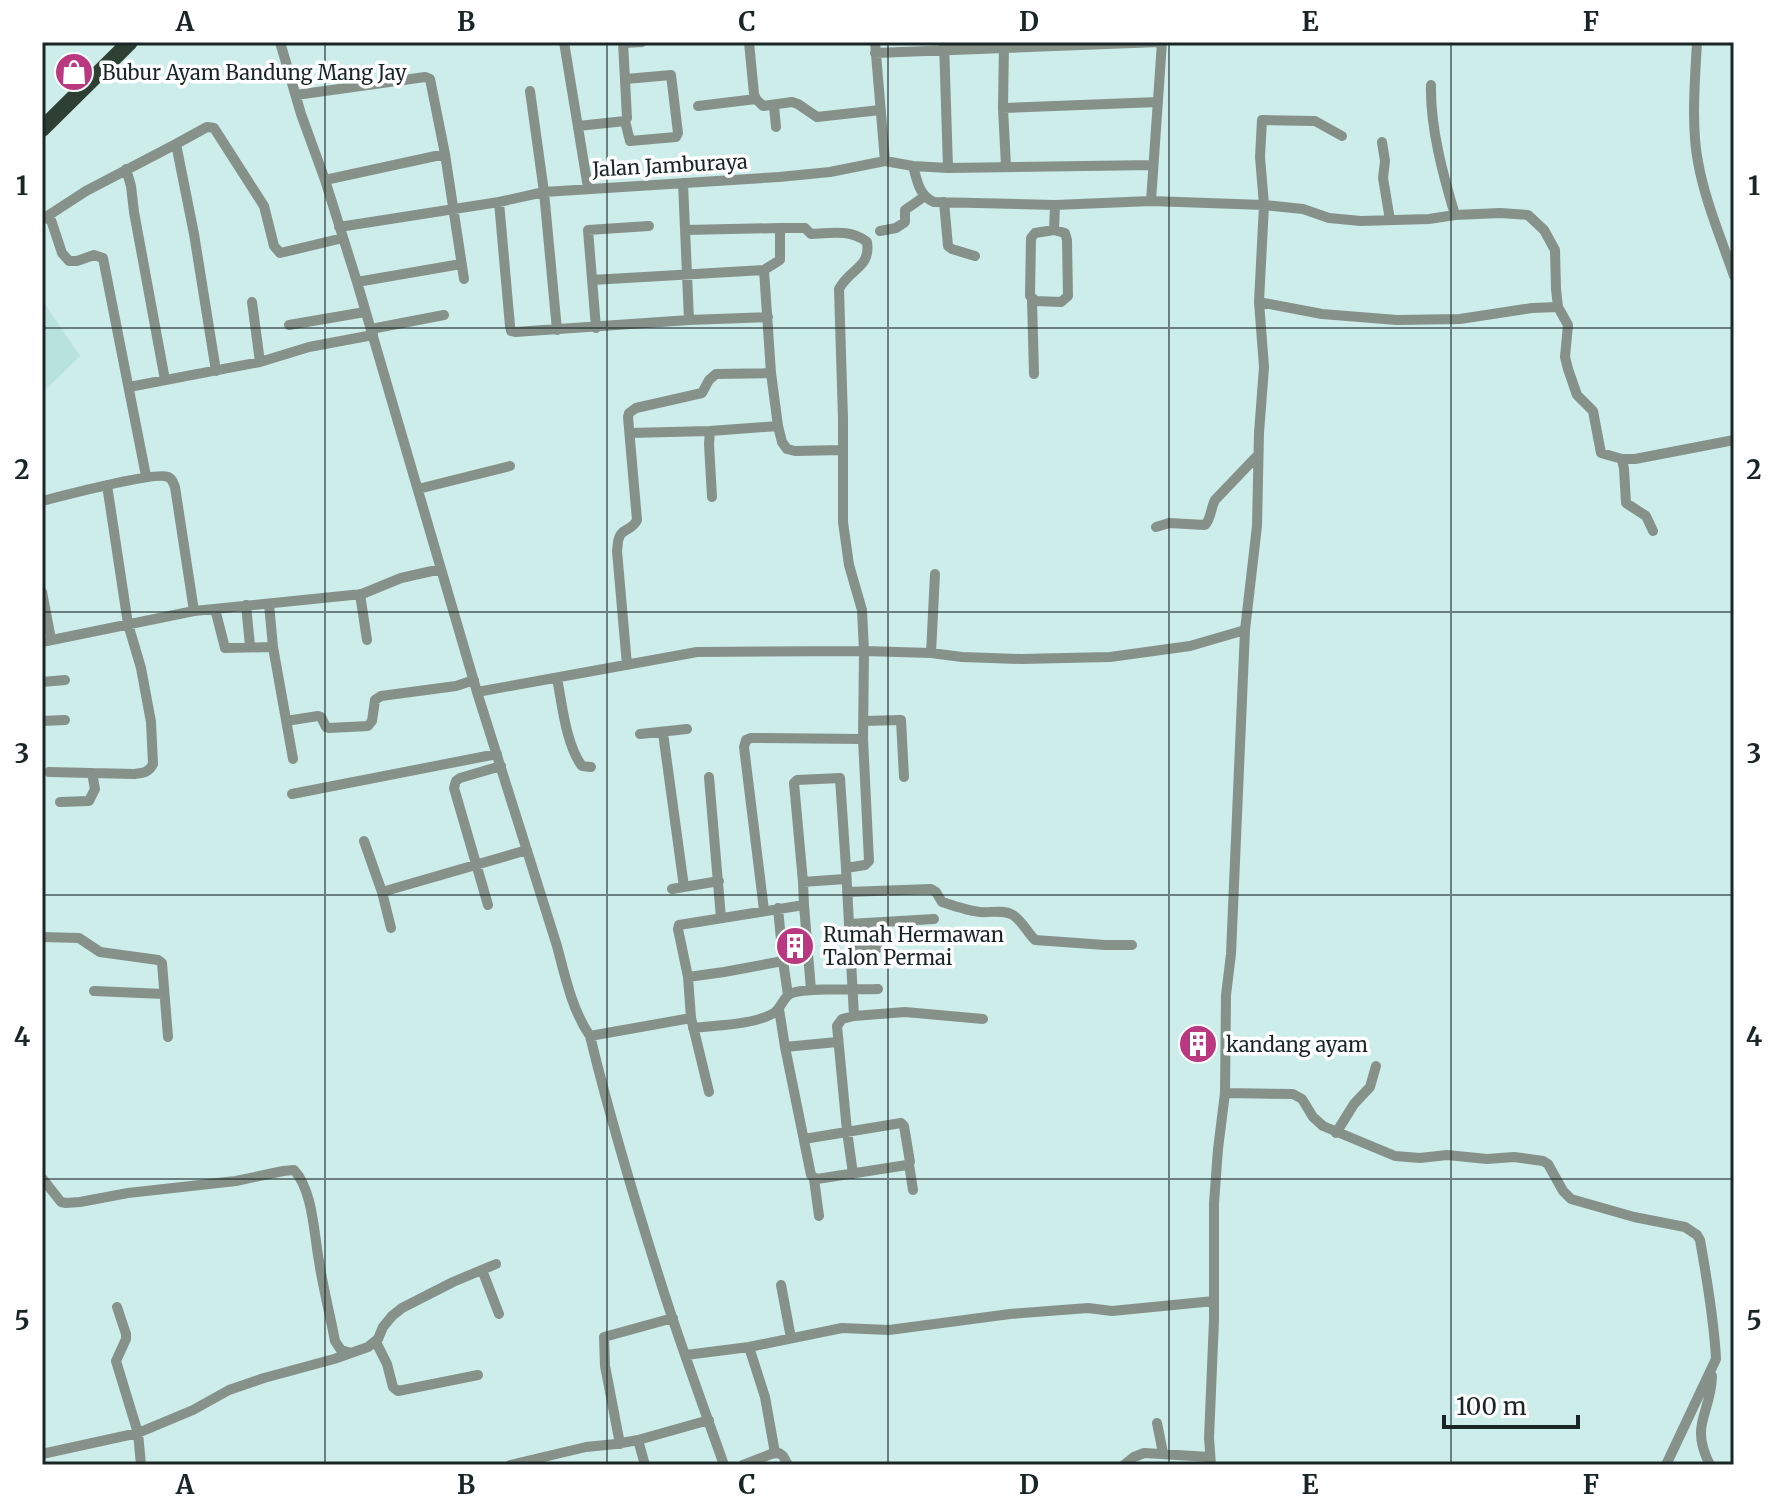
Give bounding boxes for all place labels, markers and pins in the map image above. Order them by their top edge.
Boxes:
shop icon: Bubur Ayam Bandung Mang Jay [53,51,95,93]
place label: Bubur Ayam Bandung Mang Jay [102,60,407,85]
place label: Rumah Hermawan Talon Permai [823,922,1004,970]
building icon: Rumah Hermawan Talon Permai [774,925,816,967]
building icon: kandang ayam [1177,1023,1219,1065]
place label: kandang ayam [1226,1032,1368,1057]

